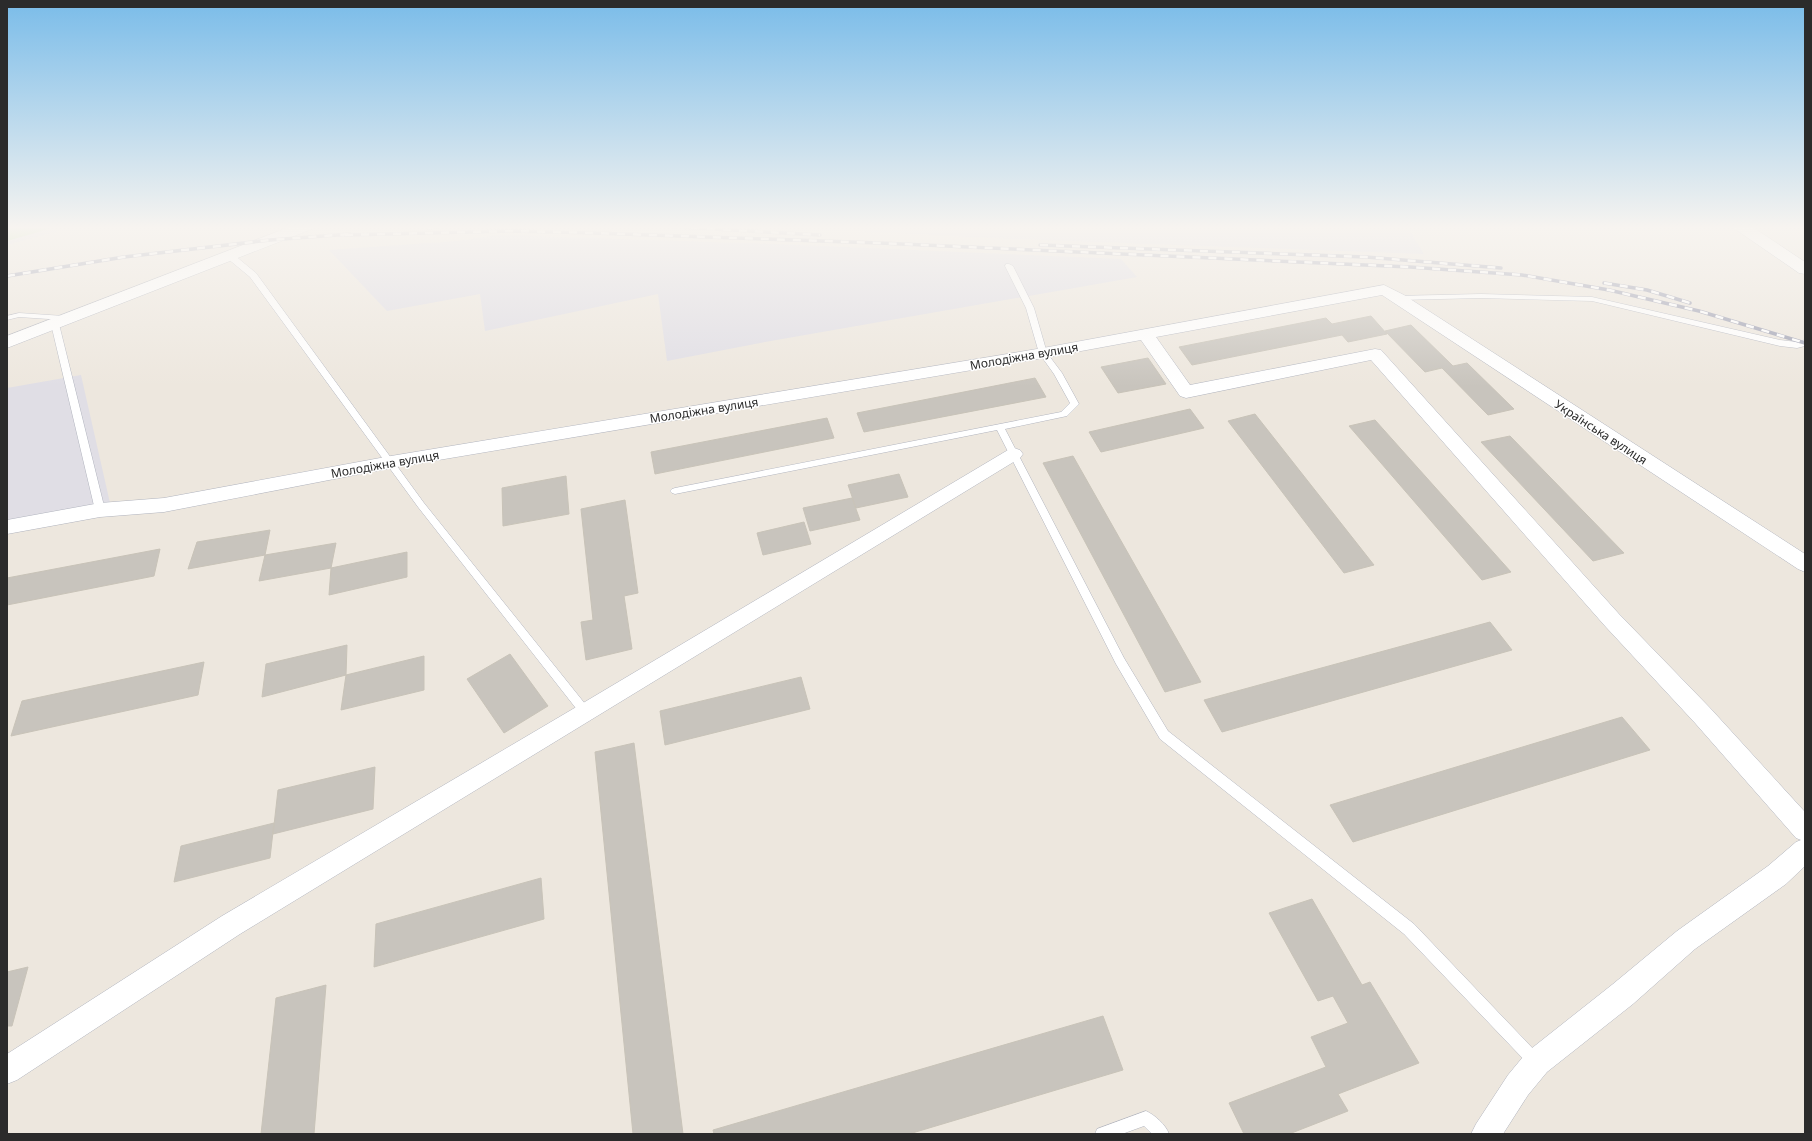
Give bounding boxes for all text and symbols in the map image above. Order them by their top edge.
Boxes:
street label: Молодіжна вулиця [969,338,1079,374]
street label: Молодіжна вулиця [649,393,759,427]
street label: Українська вулиця [1551,396,1651,468]
street label: Молодіжна вулиця [330,446,440,482]

